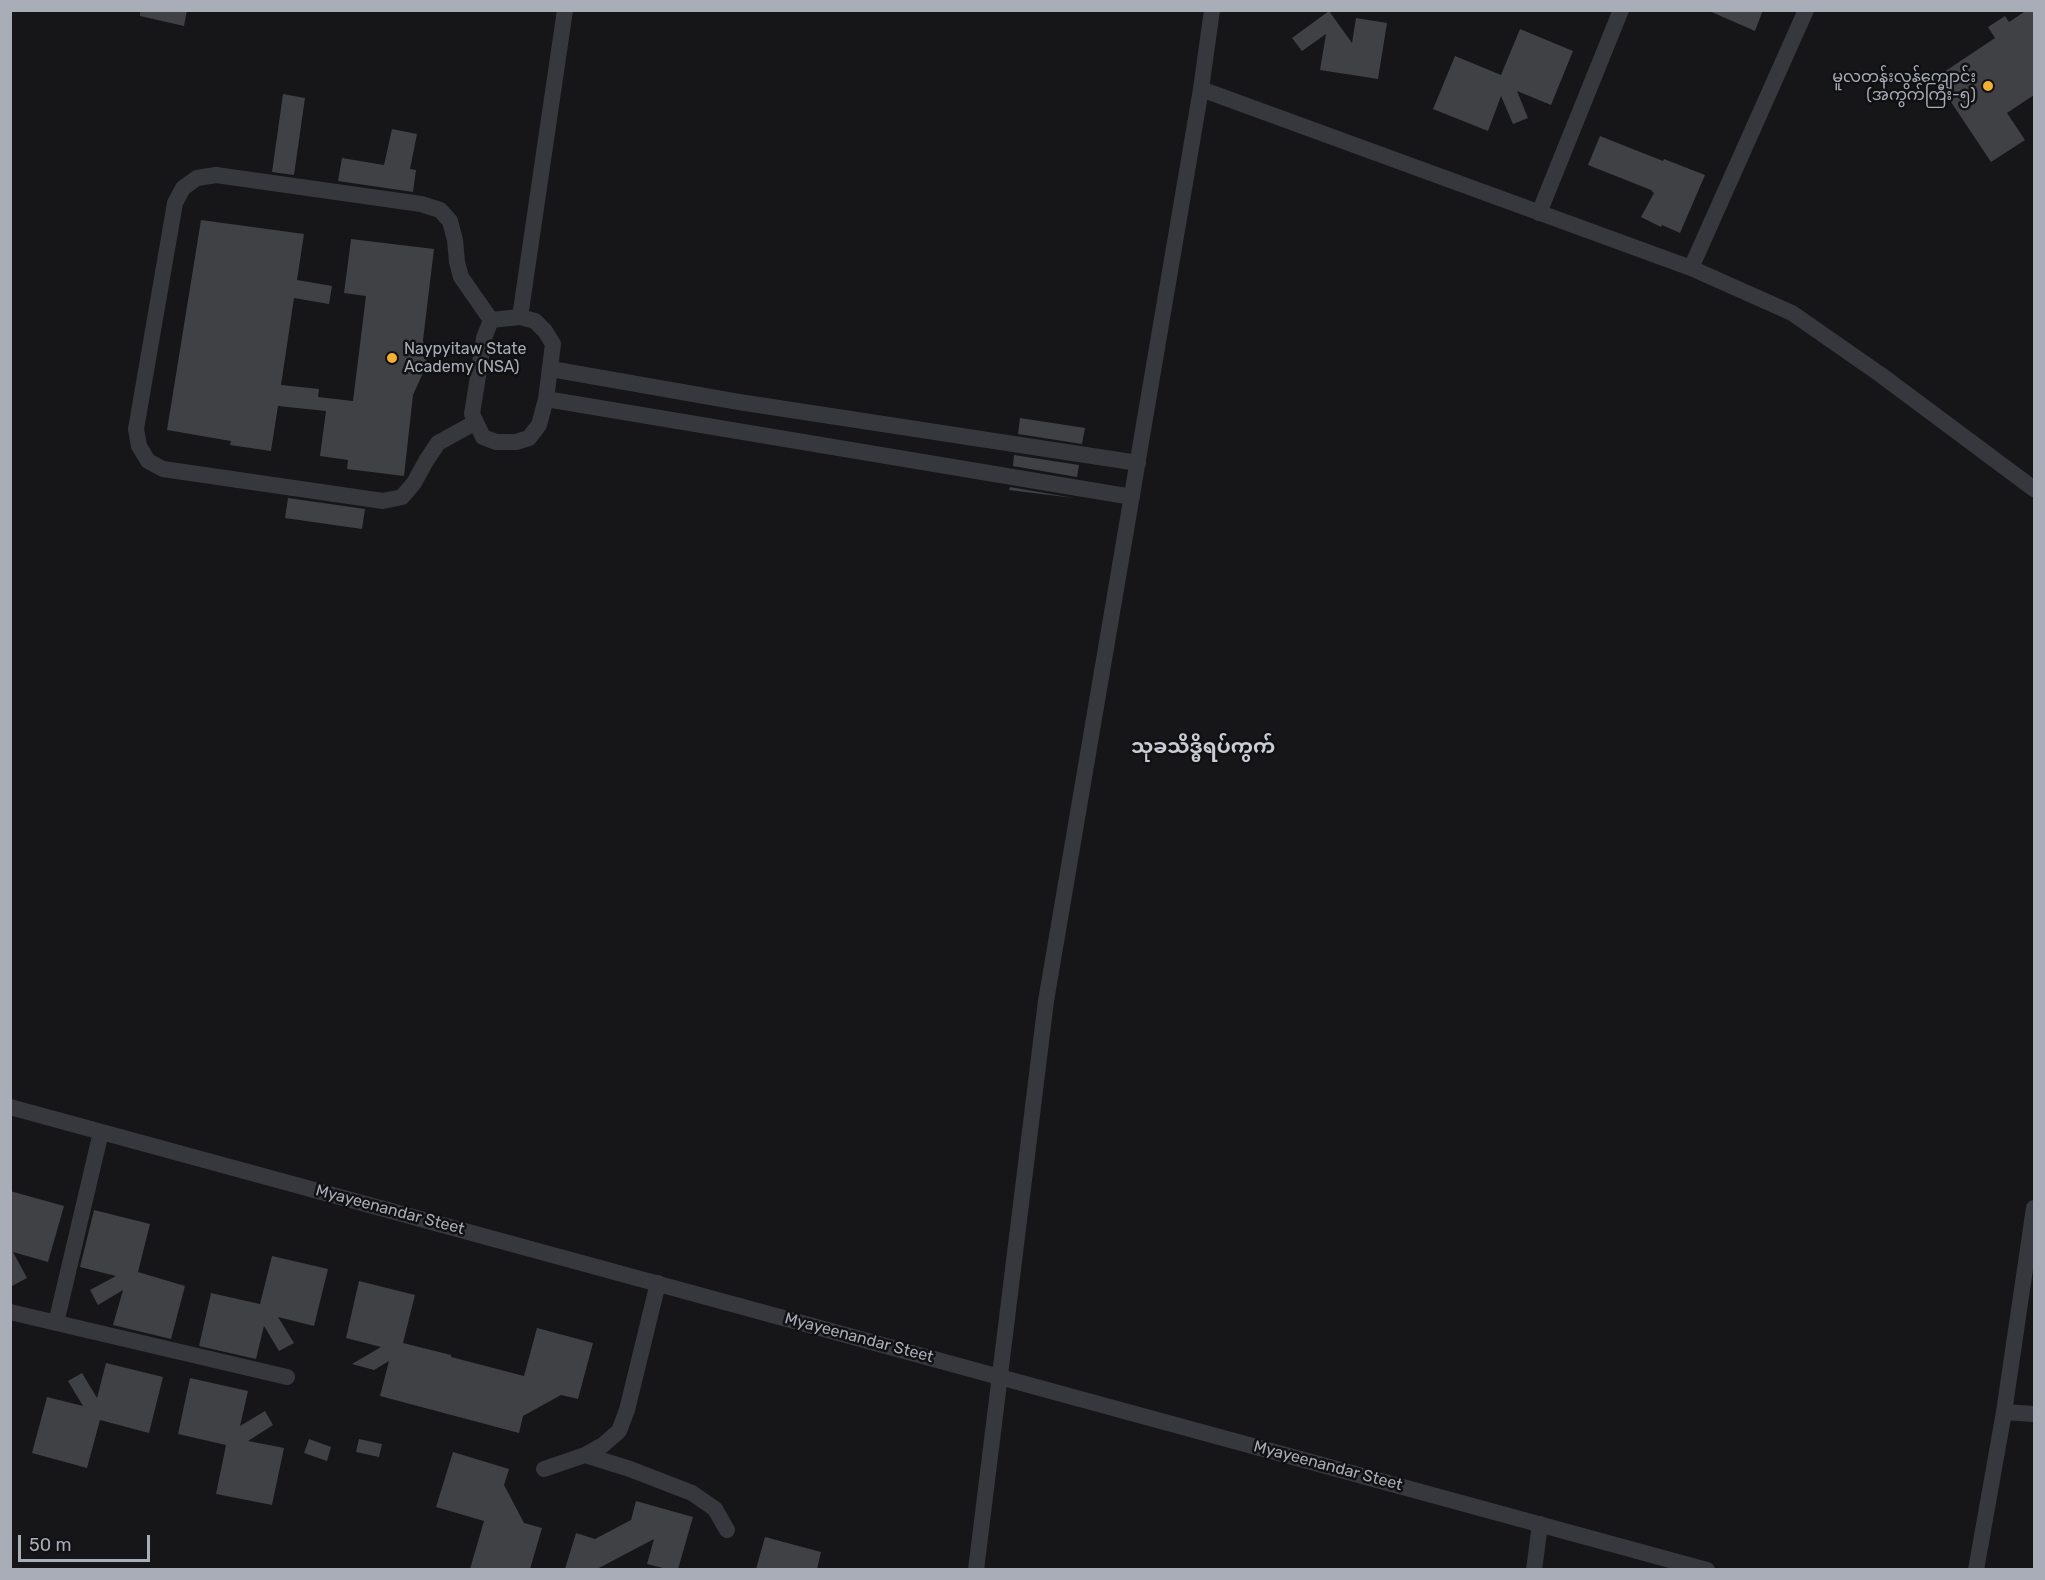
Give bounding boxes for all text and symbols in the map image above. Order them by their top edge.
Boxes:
place label: မူလတန်းလွန်ကျောင်း (အကွက်ကြီး-၅) [1832,67,1976,105]
marker: မူလတန်းလွန်ကျောင်း (အကွက်ကြီး-၅) [1981,79,1995,93]
place label: Naypyitaw State Academy (NSA) [404,339,527,377]
marker: Naypyitaw State Academy (NSA) [385,351,399,365]
district label: သုခသိဒ္ဓိရပ်ကွက် [1131,735,1275,759]
street label: Myayeenandar Steet [314,1181,466,1239]
street label: Myayeenandar Steet [783,1309,935,1367]
street label: Myayeenandar Steet [1252,1437,1404,1495]
scale bar [21,1523,153,1561]
text: 50 m [29,1534,72,1556]

